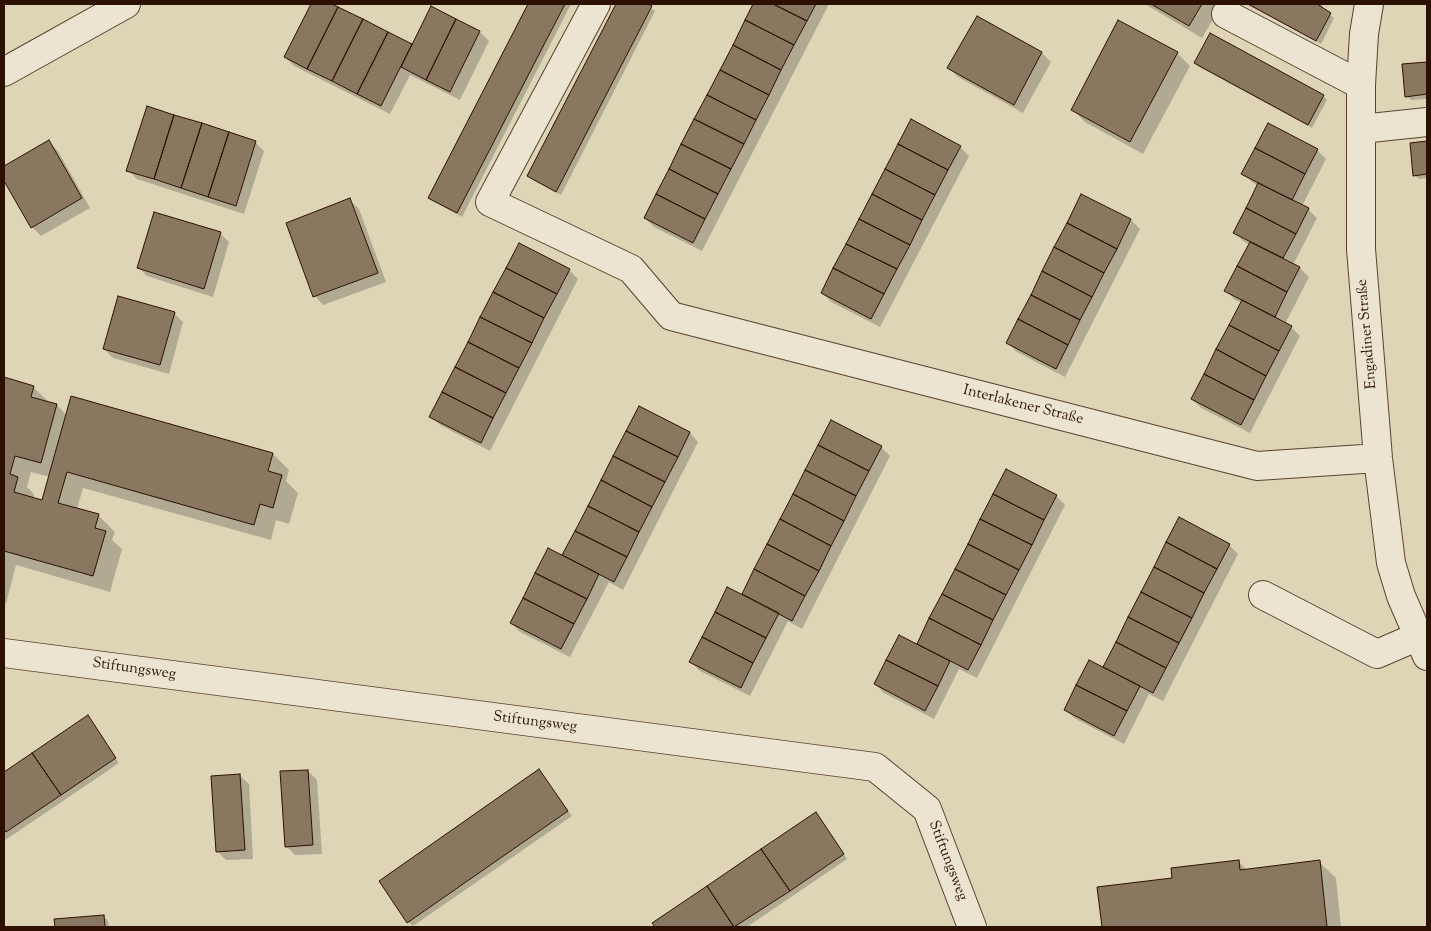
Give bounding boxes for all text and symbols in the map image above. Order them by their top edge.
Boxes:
street label: Engadiner Straße [1354,278,1382,390]
street label: Interlakener Straße [961,382,1085,430]
street label: Stiftungsweg [91,655,177,685]
street label: Stiftungsweg [492,709,578,737]
street label: Stiftungsweg [923,818,971,904]

